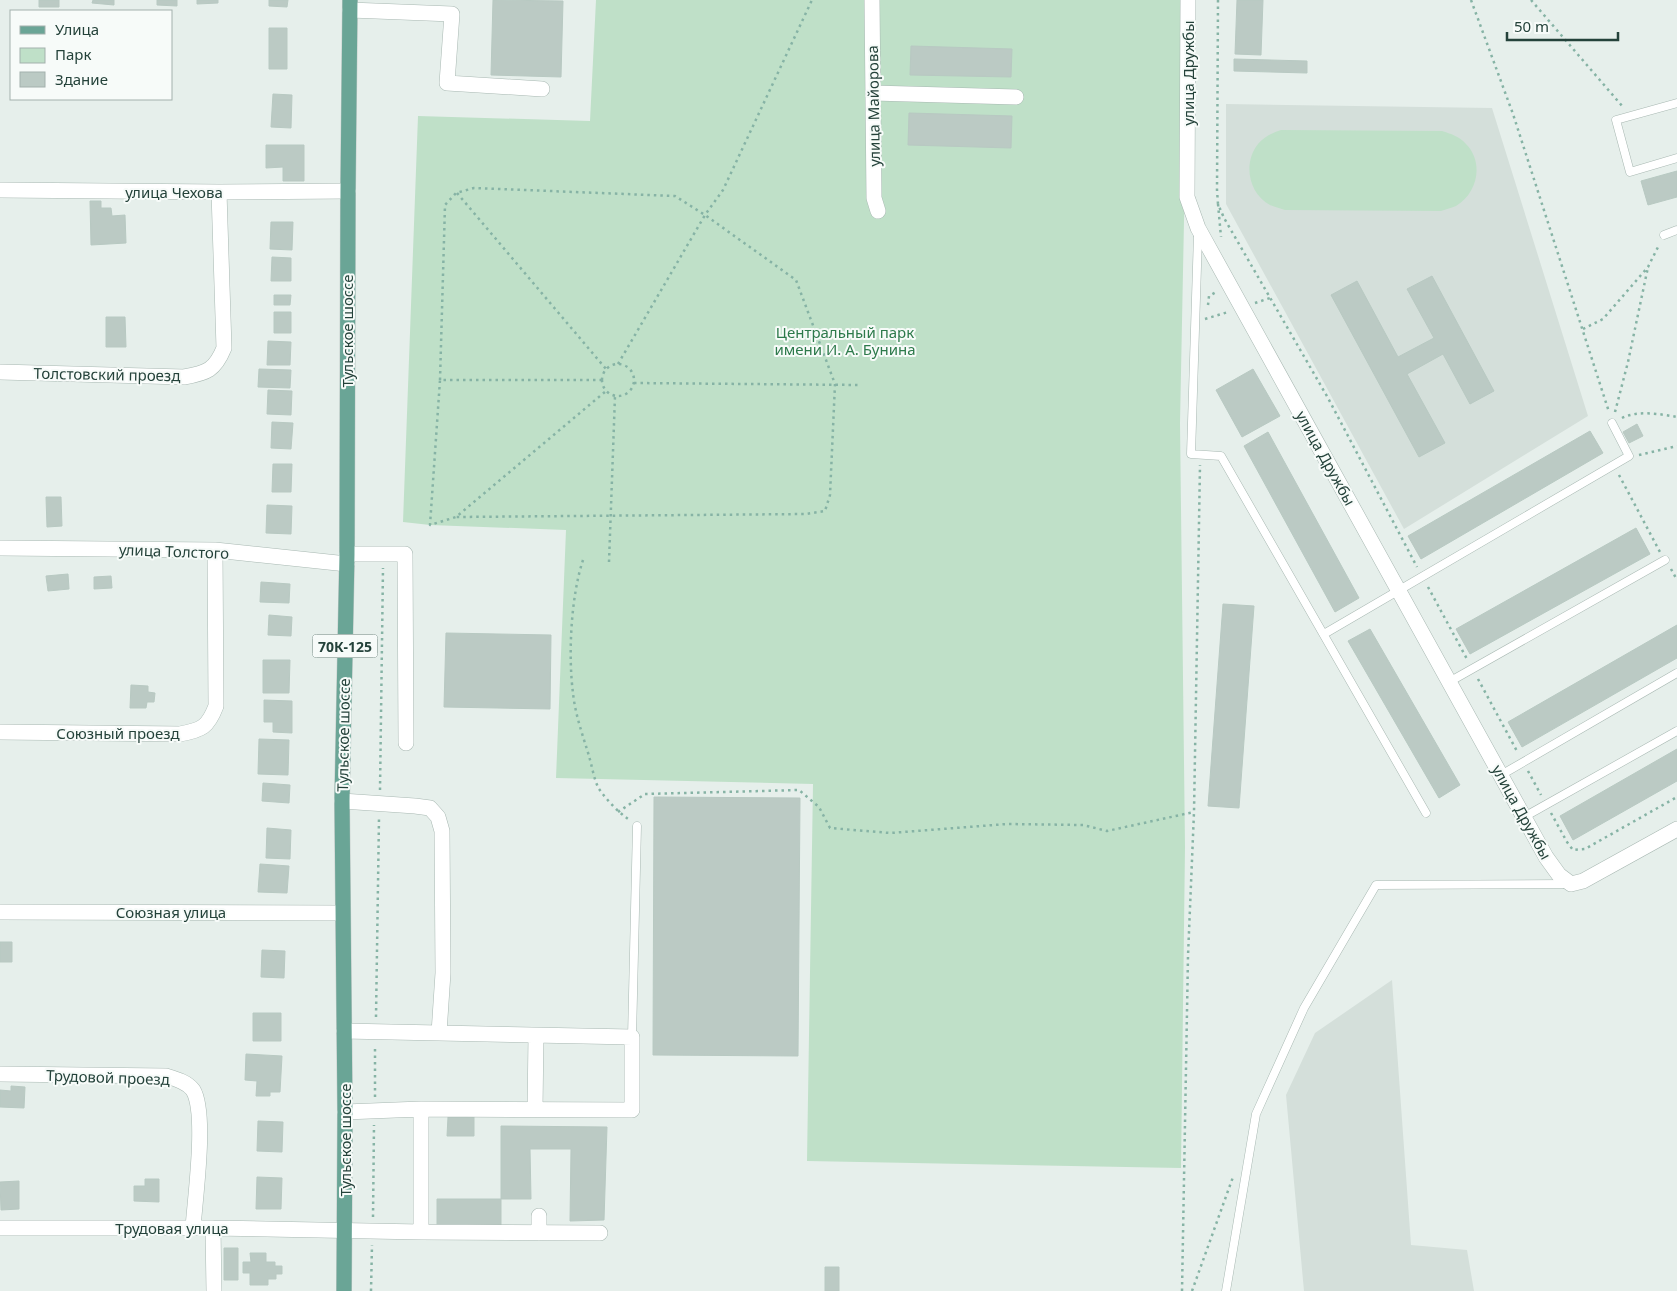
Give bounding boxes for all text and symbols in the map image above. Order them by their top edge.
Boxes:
legend [10,10,172,100]
scale bar [1507,10,1618,42]
text: 50 m [1514,16,1549,36]
text: Улица [55,19,99,39]
street label: улица Дружбы [1178,20,1198,126]
text: Парк [55,44,91,64]
street label: улица Майорова [862,45,884,167]
text: Здание [55,69,108,89]
street label: улица Чехова [125,182,223,202]
street label: Тульское шоссе [337,274,357,388]
park label: Центральный парк имени И. А. Бунина [774,322,916,359]
street label: Толстовский проезд [33,363,181,385]
street label: улица Дружбы [1292,407,1360,509]
street label: улица Толстого [119,539,230,563]
road number: 70К-125 [312,634,378,658]
street label: Тульское шоссе [332,678,354,792]
street label: Союзный проезд [56,723,180,743]
street label: улица Дружбы [1488,761,1556,863]
street label: Союзная улица [116,902,226,922]
street label: Трудовой проезд [46,1065,170,1089]
street label: Тульское шоссе [335,1083,355,1197]
street label: Трудовая улица [115,1218,229,1238]

